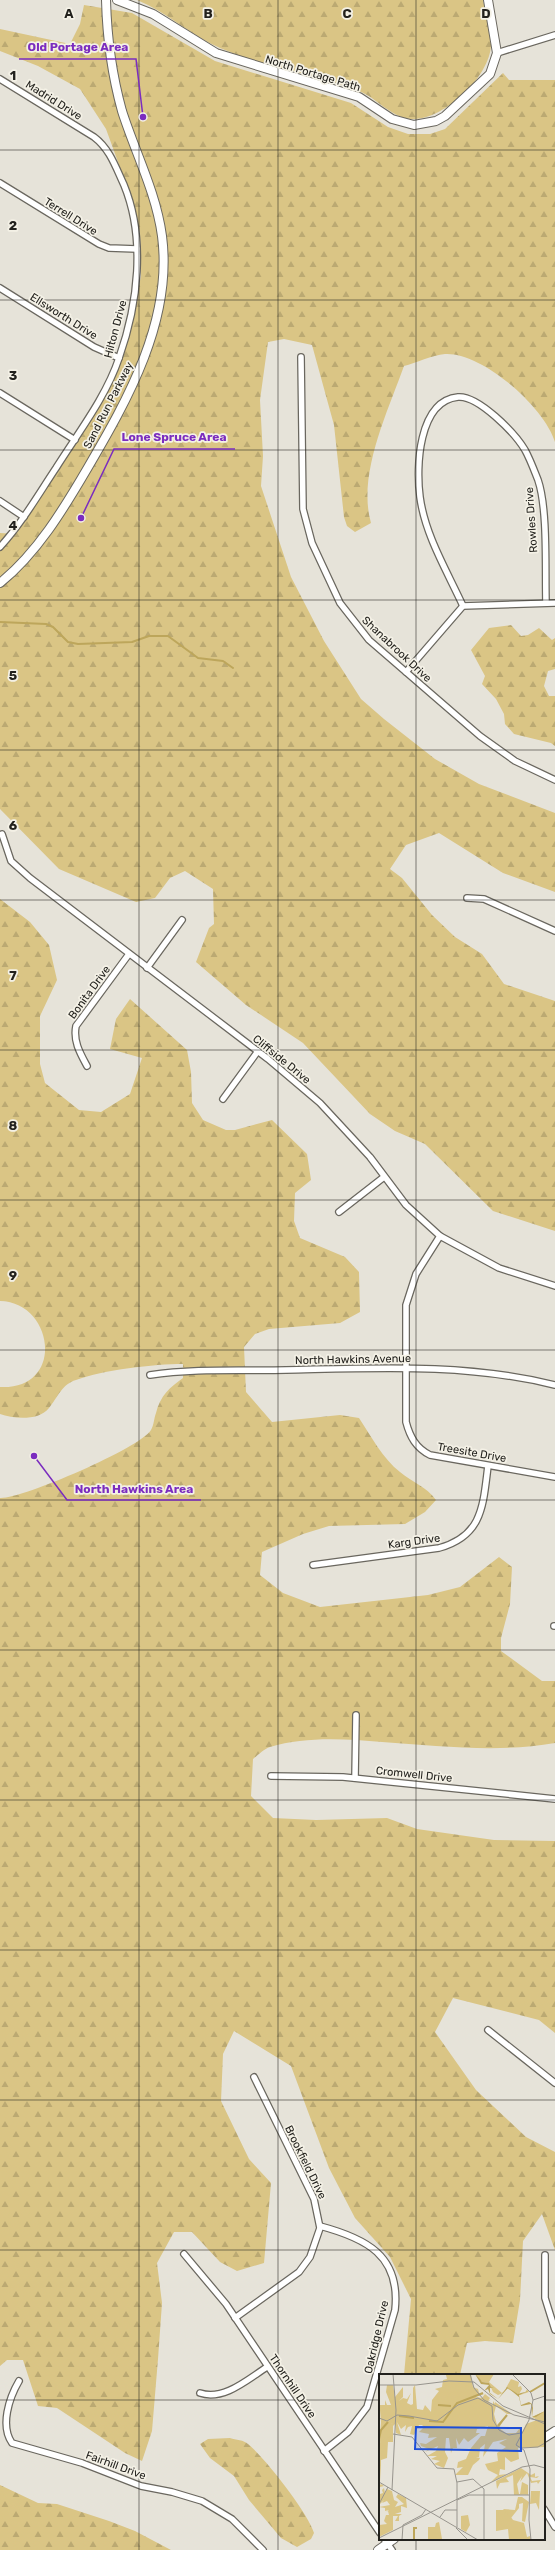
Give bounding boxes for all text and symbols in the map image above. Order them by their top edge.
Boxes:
text: A [64,6,74,21]
text: B [203,6,213,21]
text: C [342,6,352,21]
text: D [481,6,491,21]
callout: Old Portage Area [19,35,136,59]
text: Old Portage Area [28,40,128,54]
street label: North Portage Path [264,53,362,94]
text: 1 [10,68,16,83]
street label: Madrid Drive [23,78,84,123]
street label: Terrell Drive [42,195,100,238]
text: 2 [9,218,17,233]
street label: Ellsworth Drive [28,291,100,342]
street label: Hilton Drive [101,299,129,360]
street label: Sand Run Parkway [81,360,136,451]
text: 3 [9,368,18,383]
callout: Lone Spruce Area [114,425,235,449]
text: Lone Spruce Area [121,430,227,444]
street label: Rowles Drive [523,487,540,553]
text: 4 [9,518,18,533]
street label: Shanabrook Drive [359,614,434,685]
text: 5 [9,668,17,683]
text: 6 [9,818,18,833]
street label: Bonita Drive [66,963,113,1021]
text: 7 [9,968,17,983]
street label: Cliffside Drive [250,1032,313,1087]
text: 8 [9,1118,18,1133]
text: 9 [9,1268,17,1283]
street label: North Hawkins Avenue [295,1352,411,1367]
street label: Treesite Drive [436,1440,507,1465]
callout: North Hawkins Area [67,1476,201,1500]
text: North Hawkins Area [75,1482,193,1496]
street label: Karg Drive [387,1531,441,1552]
street label: Cromwell Drive [375,1764,453,1785]
street label: Brookfield Drive [282,2123,329,2201]
street label: Oakridge Drive [362,2299,391,2375]
street label: Thornhill Drive [267,2352,319,2421]
inset map [379,2374,545,2540]
street label: Fairhill Drive [84,2449,148,2482]

